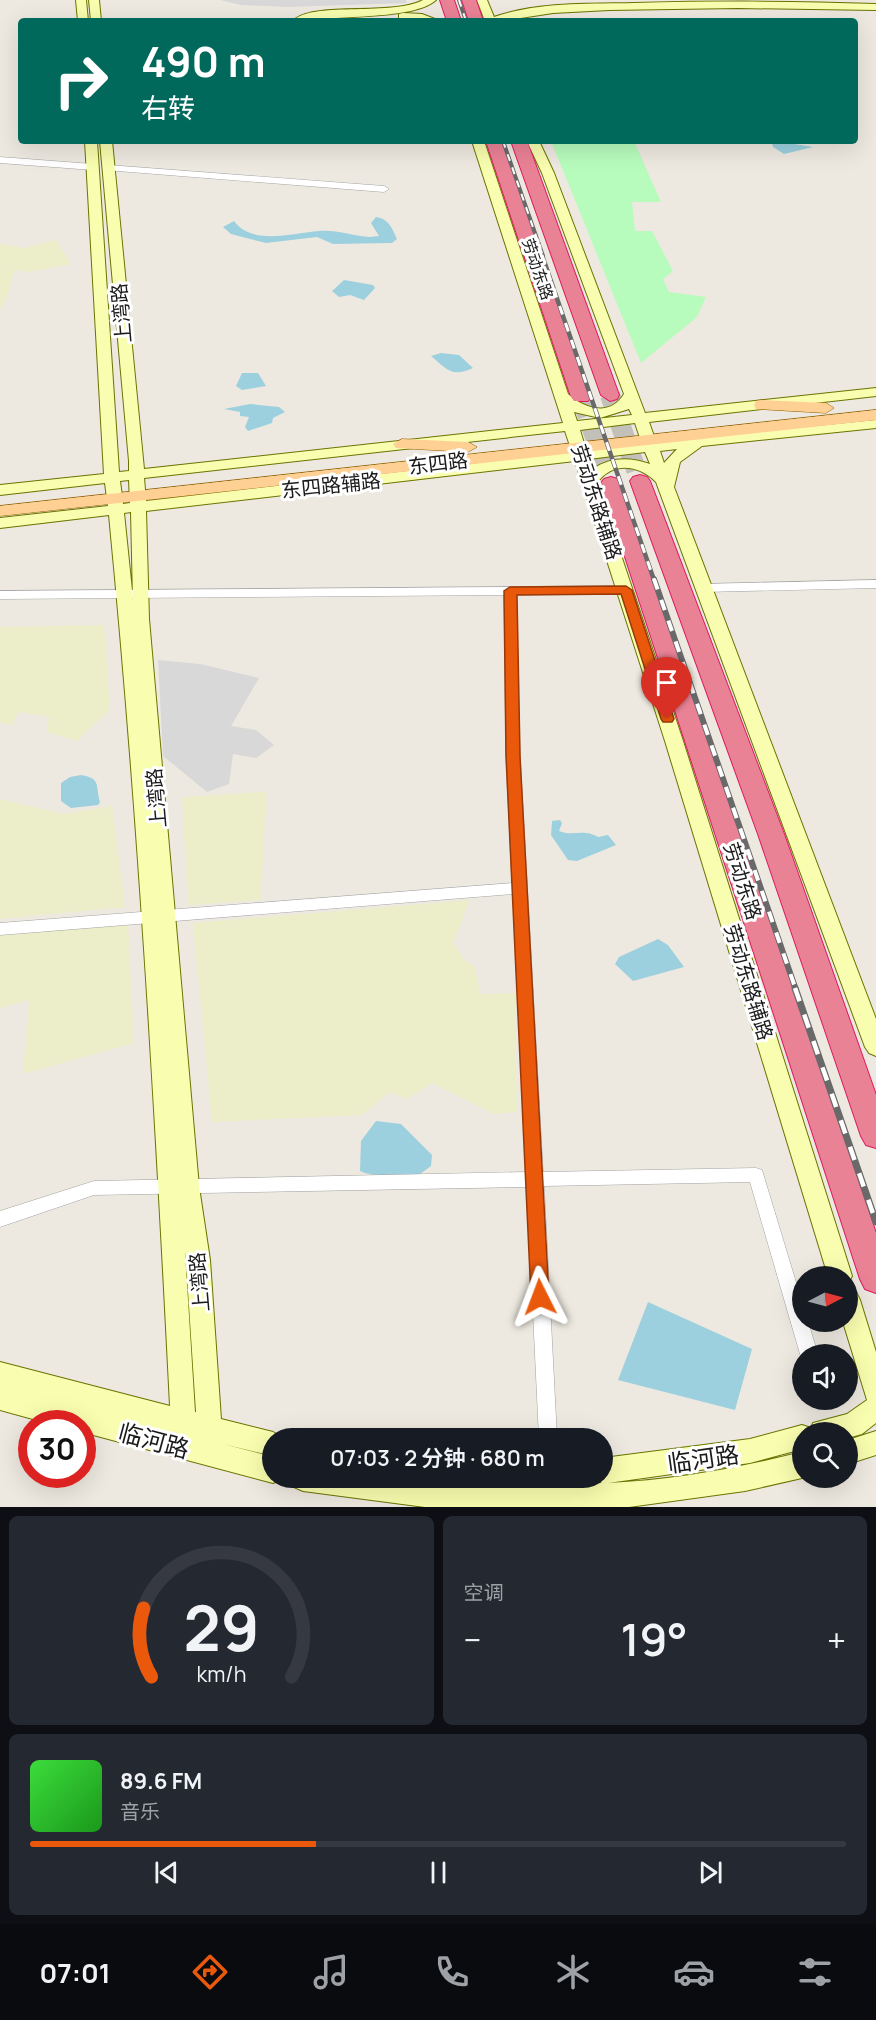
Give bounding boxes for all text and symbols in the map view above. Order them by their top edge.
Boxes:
text: 490 m [141,32,265,90]
icon: right [42,42,120,120]
text: 右转 [141,89,195,126]
street label: 劳动东路 [517,235,559,303]
street label: 上湾路 [105,282,137,344]
street label: 劳动东路辅路 [566,441,628,563]
street label: 东四路 [407,446,469,480]
street label: 东四路辅路 [280,466,382,504]
pin [641,657,692,719]
icon: arrive [650,666,683,699]
street label: 上湾路 [140,767,172,829]
street label: 劳动东路 [718,839,768,923]
street label: 劳动东路辅路 [719,921,779,1043]
street label: 上湾路 [183,1251,215,1313]
position arrow [508,1265,572,1329]
north arrow [792,1266,858,1332]
map controls [792,1266,858,1488]
button: sound [792,1344,858,1410]
speed limit sign: 30 [18,1410,96,1488]
street label: 临河路 [115,1415,193,1465]
button: search [792,1422,858,1488]
street label: 临河路 [665,1437,741,1479]
text: 07:03 · 2 分钟 · 680 m [330,1443,545,1473]
text: 空调 [464,1579,504,1606]
text: 29 [183,1584,259,1670]
text: 19° [621,1608,688,1670]
text: − [464,1617,481,1662]
text: + [827,1617,846,1662]
text: km/h [196,1660,246,1689]
text: 89.6 FM [120,1766,202,1796]
text: 音乐 [120,1798,160,1825]
icon: previous [150,1856,183,1889]
icon: pause [422,1856,455,1889]
icon: next [694,1856,727,1889]
icon: directions [189,1951,231,1993]
icon: music [310,1951,352,1993]
icon: phone [431,1951,473,1993]
icon: climate [552,1951,594,1993]
icon: car [673,1951,715,1993]
icon: filters [794,1951,836,1993]
text: 07:01 [39,1954,111,1991]

